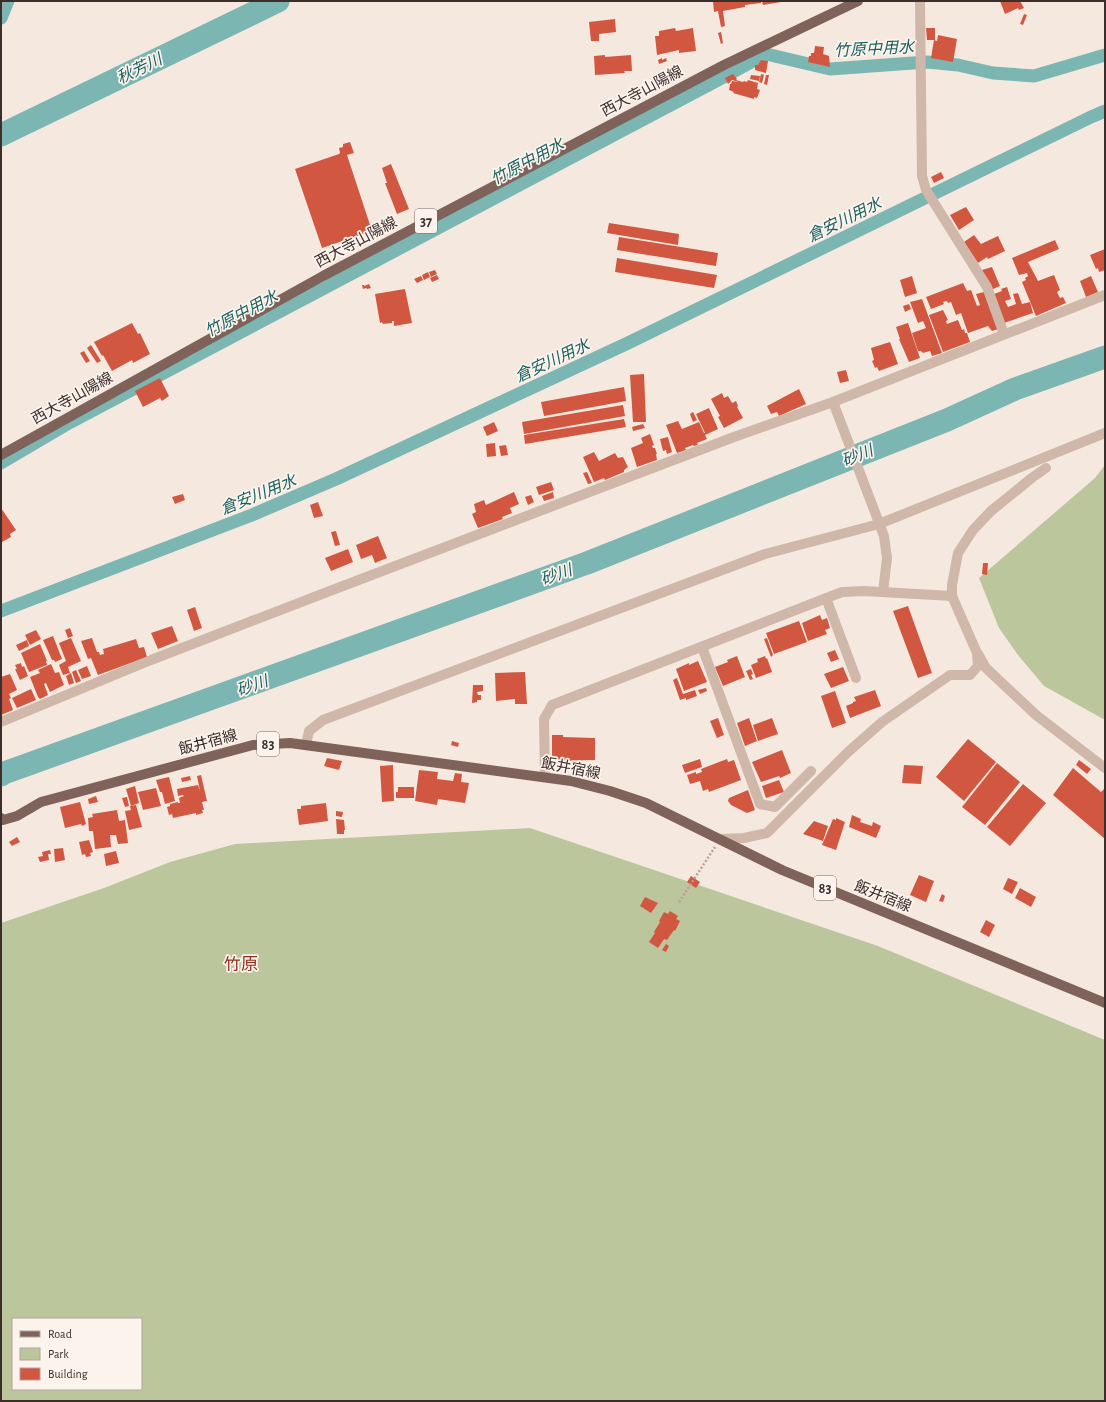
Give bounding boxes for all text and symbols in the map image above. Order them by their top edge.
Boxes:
water label: 竹原中用水 [834,38,916,59]
water label: 秋芳川 [114,49,166,87]
street label: 西大寺山陽線 [599,63,685,119]
water label: 竹原中用水 [488,134,568,188]
water label: 倉安川用水 [805,193,886,245]
road number: 37 [415,209,437,233]
street label: 西大寺山陽線 [313,214,399,270]
water label: 竹原中用水 [202,286,282,340]
water label: 倉安川用水 [512,335,594,385]
street label: 西大寺山陽線 [29,369,115,427]
water label: 砂川 [839,441,877,469]
water label: 倉安川用水 [218,471,300,517]
water label: 砂川 [538,560,576,588]
water label: 砂川 [234,671,272,699]
street label: 飯井宿線 [177,726,239,757]
road number: 83 [257,732,279,756]
street label: 飯井宿線 [540,753,602,782]
road number: 83 [814,876,836,900]
street label: 飯井宿線 [852,876,914,915]
district label: 竹原 [224,955,258,973]
legend [12,1318,142,1390]
text: Road [48,1328,72,1340]
text: Park [48,1348,69,1360]
text: Building [48,1368,88,1380]

